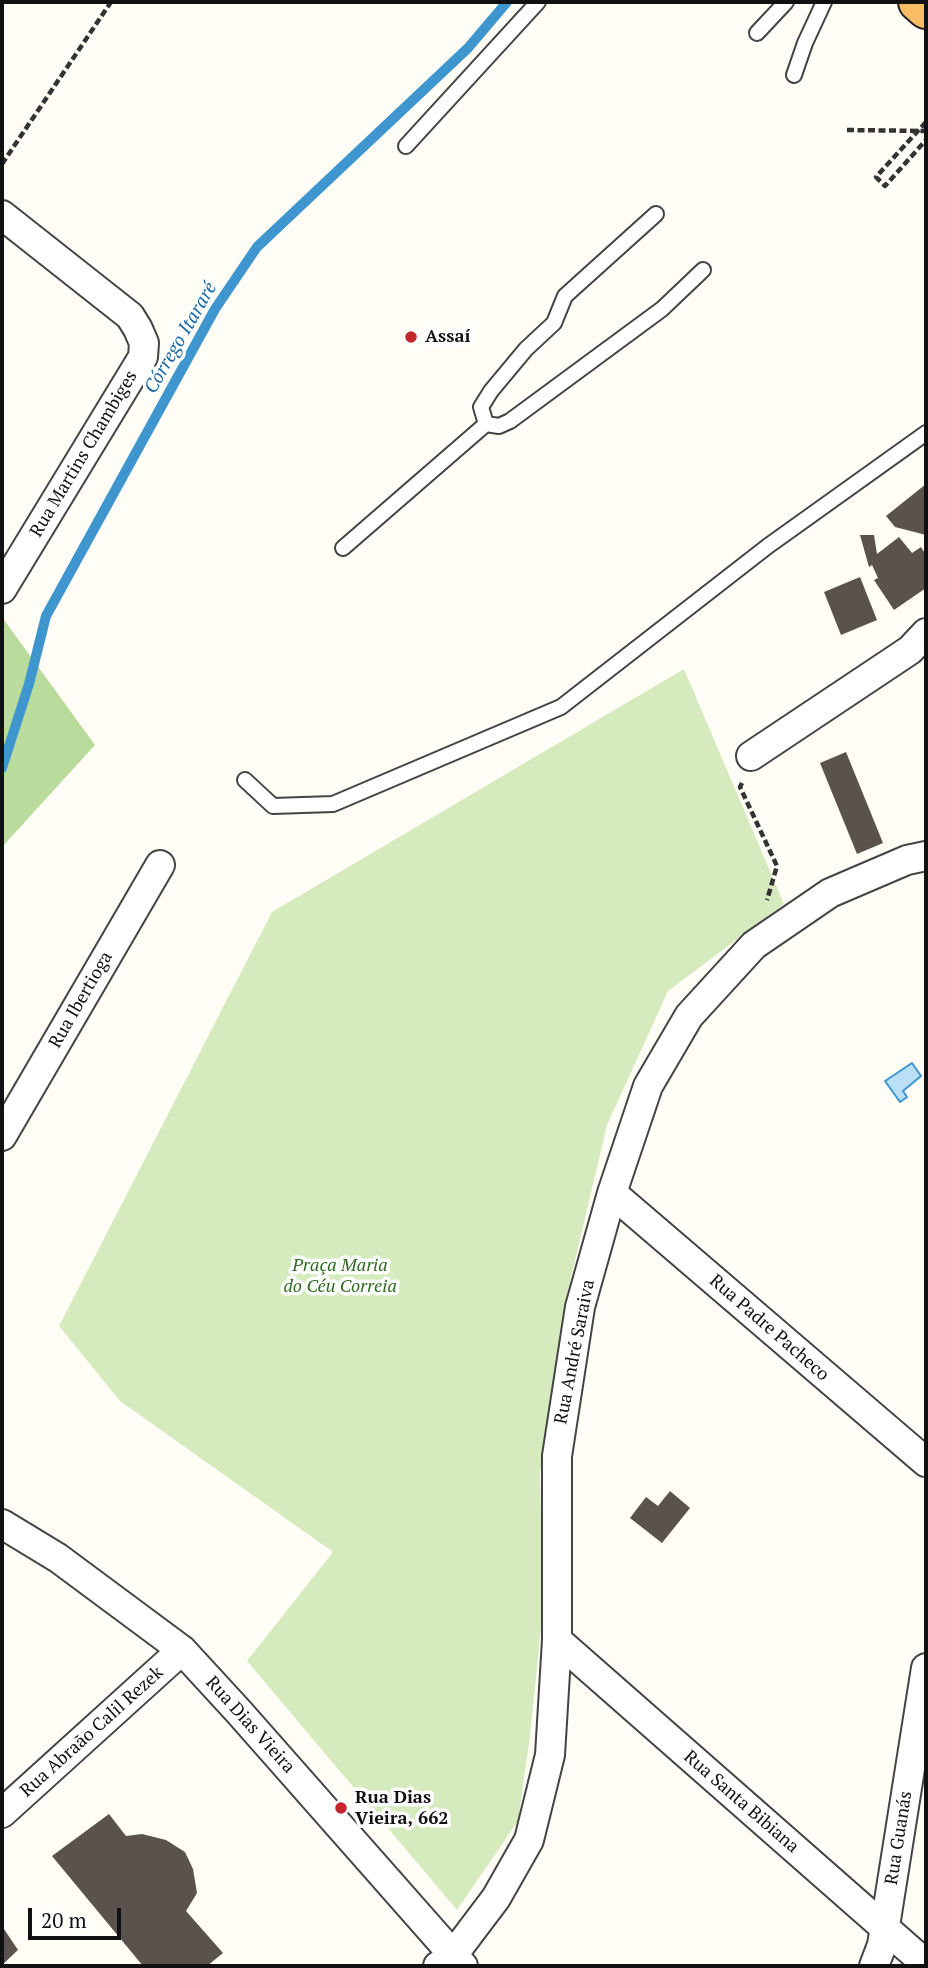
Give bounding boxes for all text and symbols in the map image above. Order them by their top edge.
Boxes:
water label: Córrego Itararé [140,278,222,398]
place label: Assaí [425,326,470,348]
marker: Assaí [403,329,419,345]
street label: Rua Martins Chambiges [26,367,142,541]
street label: Rua Ibertioga [45,948,117,1052]
park label: Praça Maria do Céu Correia [283,1255,397,1298]
street label: Rua Padre Pacheco [705,1270,833,1386]
street label: Rua André Saraiva [550,1278,600,1426]
street label: Rua Abraão Calil Rezek [16,1662,168,1802]
street label: Rua Dias Vieira [201,1672,299,1778]
street label: Rua Santa Bibiana [679,1746,803,1858]
place label: Rua Dias Vieira, 662 [355,1787,448,1829]
street label: Rua Guanás [881,1790,917,1886]
marker: Rua Dias Vieira, 662 [333,1800,349,1816]
scale bar [32,1895,124,1939]
text: 20 m [41,1906,87,1934]

